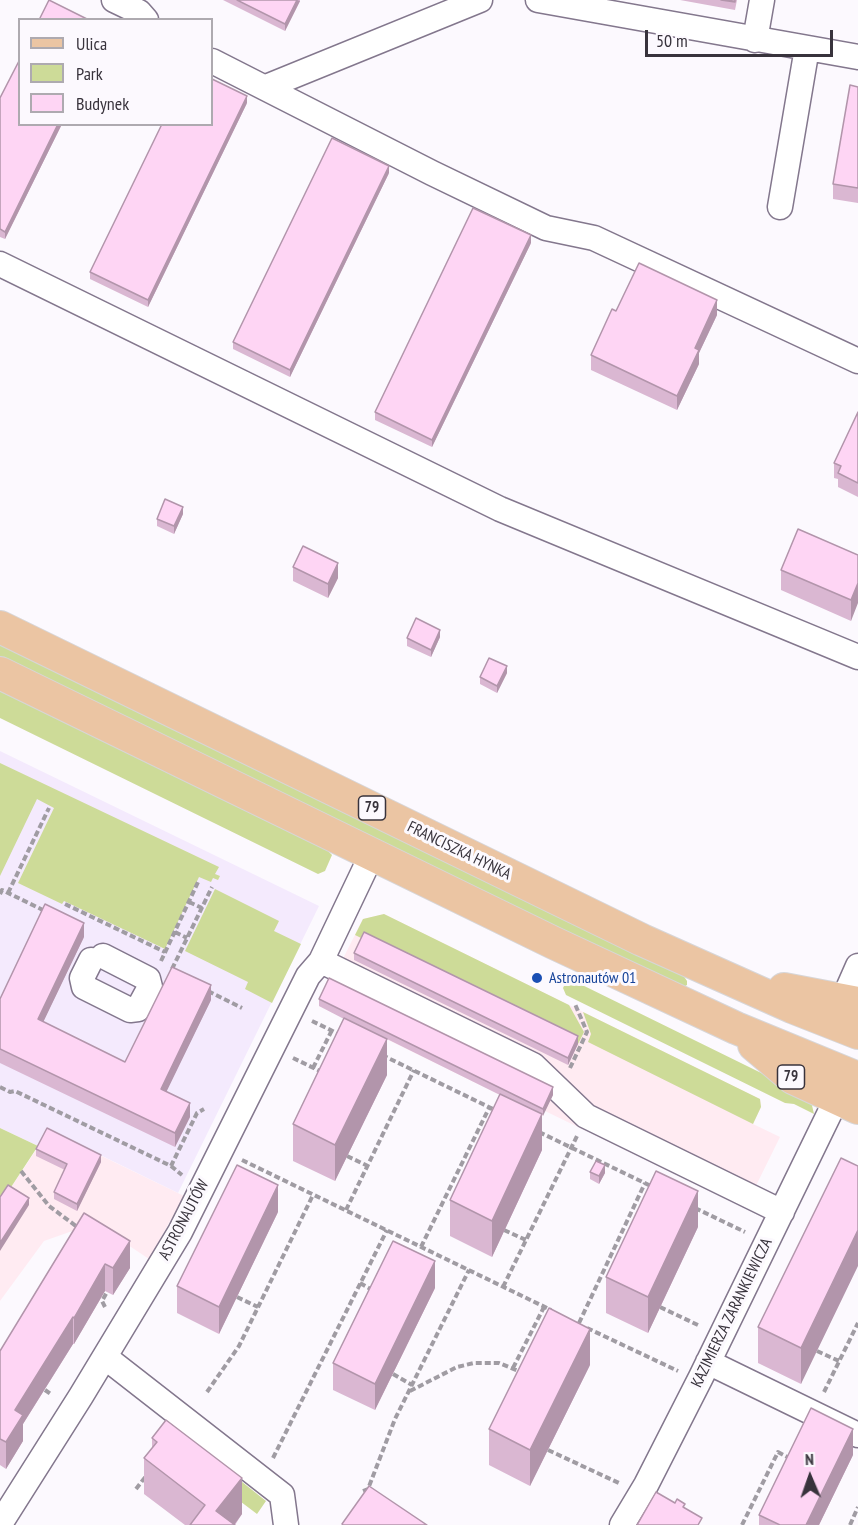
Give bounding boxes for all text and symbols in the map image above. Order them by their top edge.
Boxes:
legend [18,18,213,126]
scale bar [648,18,836,56]
text: 50 m [656,29,688,52]
text: Ulica [76,32,107,55]
text: Park [76,62,103,85]
text: Budynek [76,92,129,115]
road number: 79 [358,796,386,820]
street label: FRANCISZKA HYNKA [404,818,514,884]
place label: Astronautów 01 [549,968,636,988]
marker: Astronautów 01 [530,971,544,985]
road number: 79 [778,1065,804,1089]
street label: ASTRONAUTÓW [155,1177,213,1263]
street label: KAZIMIERZA ZARANKIEWICZA [688,1235,776,1391]
north arrow [780,1447,840,1507]
text: N [805,1449,814,1469]

